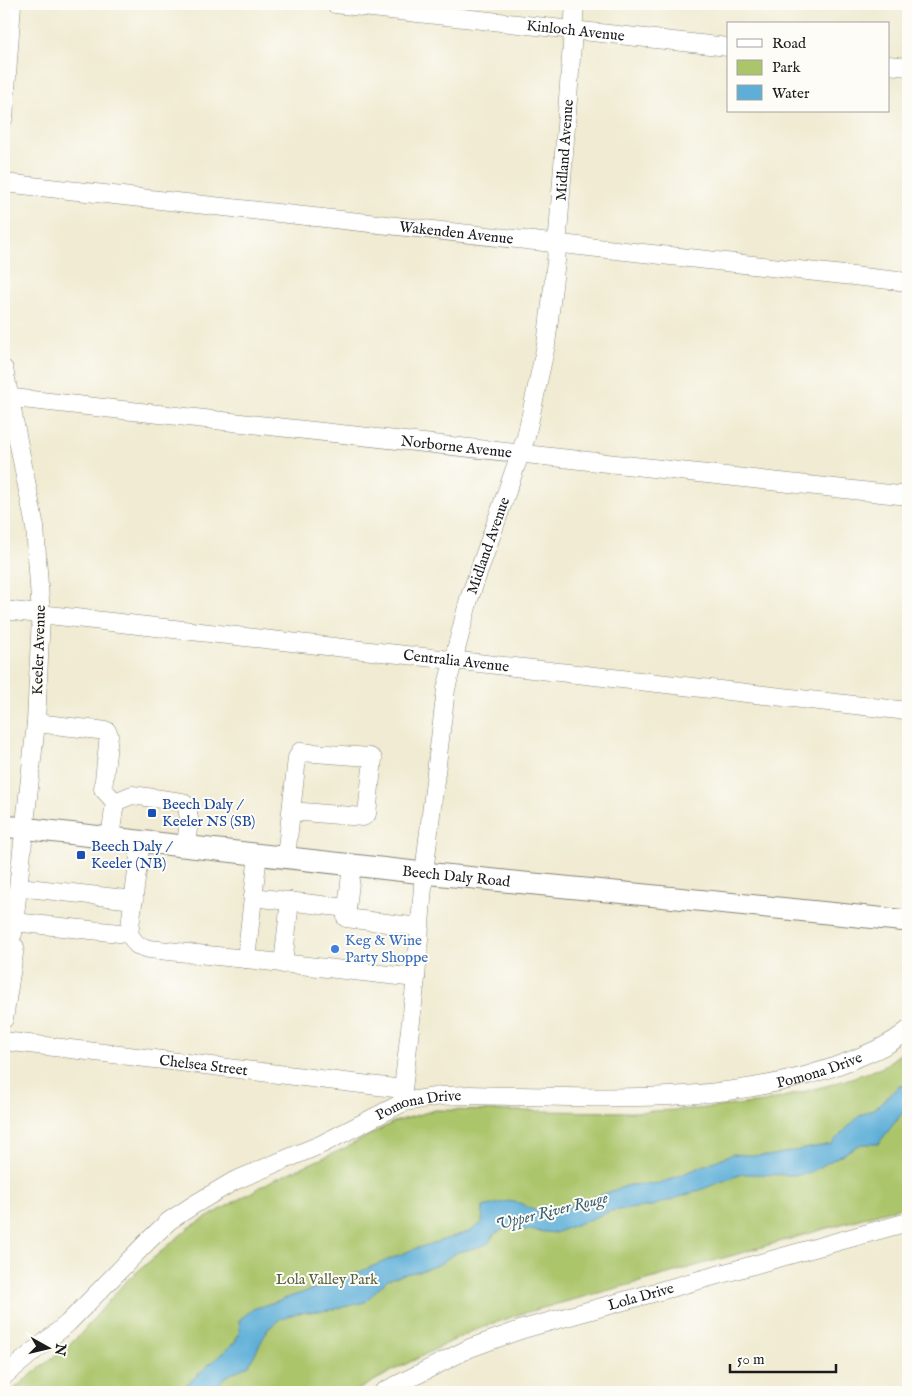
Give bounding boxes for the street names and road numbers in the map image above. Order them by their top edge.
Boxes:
street label: Kinloch Avenue [526,16,626,45]
street label: Midland Avenue [551,98,577,202]
street label: Wakenden Avenue [398,217,514,248]
street label: Norborne Avenue [400,431,513,462]
street label: Midland Avenue [462,494,514,597]
street label: Keeler Avenue [28,605,50,695]
street label: Centralia Avenue [402,645,510,676]
street label: Beech Daly Road [401,861,512,891]
street label: Pomona Drive [775,1047,865,1092]
street label: Chelsea Street [158,1050,249,1080]
street label: Pomona Drive [372,1086,462,1125]
street label: Lola Drive [606,1278,676,1314]

